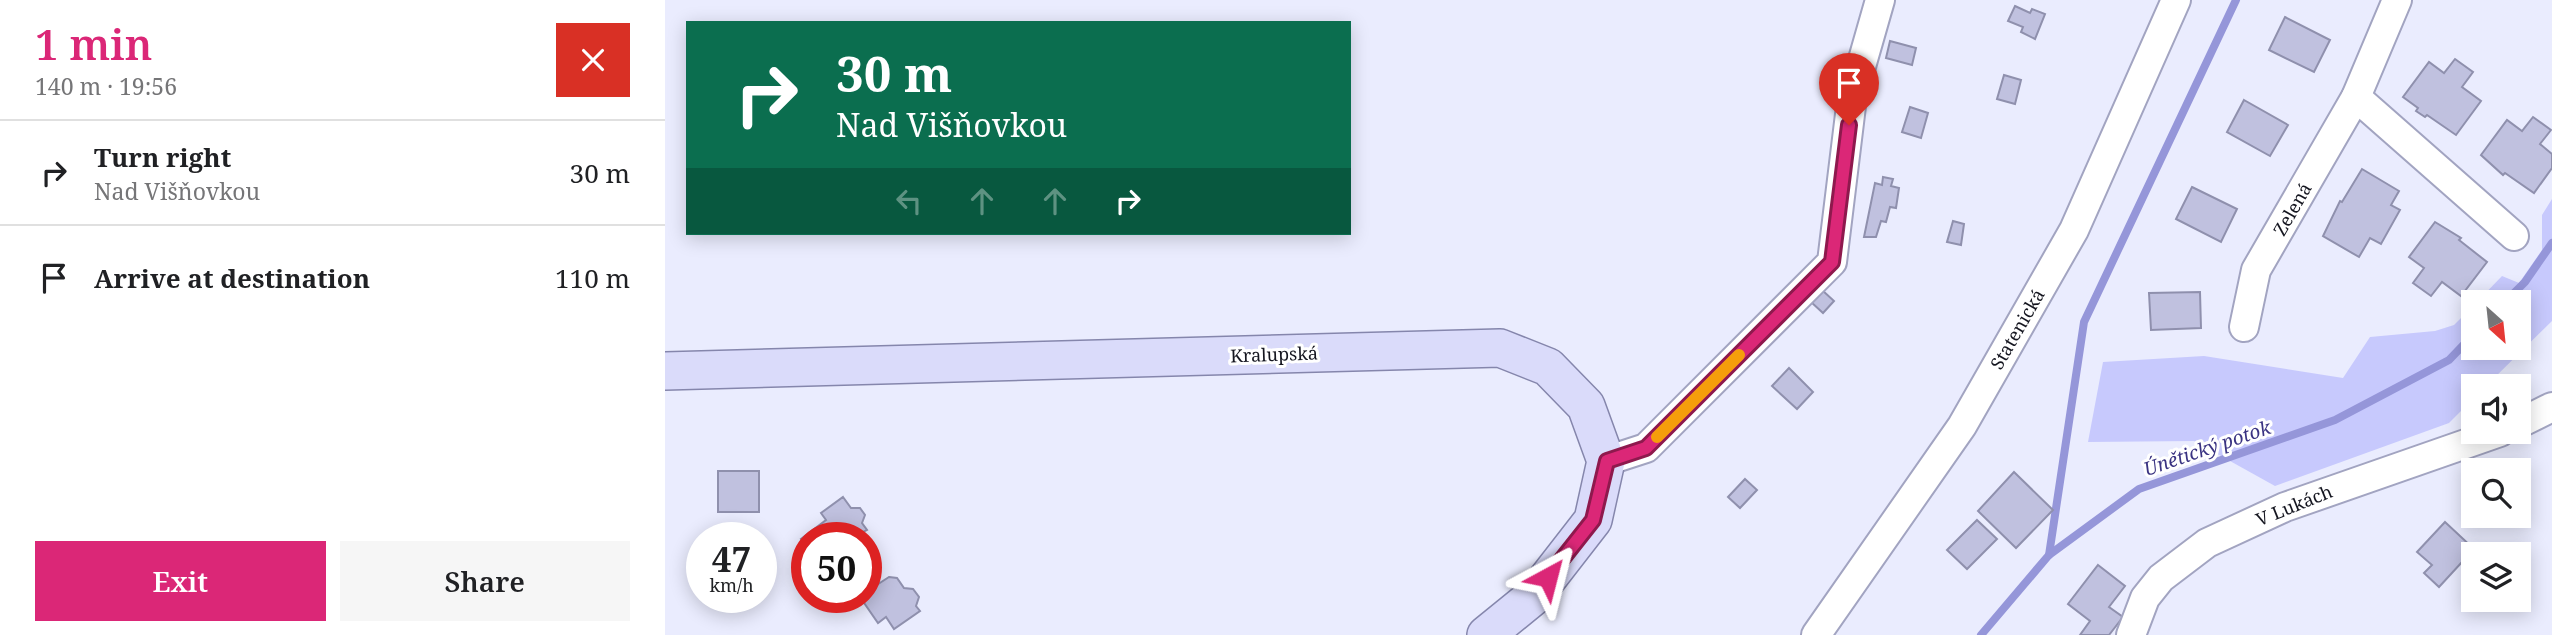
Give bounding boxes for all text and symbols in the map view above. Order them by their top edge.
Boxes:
text: 1 min [35,15,152,72]
button: close [556,23,630,97]
text: 30 m [836,40,952,106]
icon: right [721,49,812,140]
pin [1819,53,1879,125]
icon: arrive [1830,64,1868,102]
text: 140 m · 19:56 [35,70,177,102]
text: Nad Višňovkou [836,103,1067,146]
text: Turn right [94,139,231,175]
icon: right [35,154,73,192]
text: 30 m [570,155,630,191]
text: Nad Višňovkou [94,175,260,207]
street label: Zelená [2267,178,2317,240]
icon: left [890,182,928,220]
icon: ahead [963,182,1001,220]
icon: ahead [1036,182,1074,220]
icon: right [1109,182,1147,220]
icon: arrive [35,259,73,297]
text: Arrive at destination [94,260,370,296]
text: 110 m [555,260,630,296]
street label: Statenická [1984,284,2050,374]
north arrow [2461,290,2531,360]
map controls [2461,290,2531,612]
street label: Kralupská [1230,340,1318,368]
button: sound [2461,374,2531,444]
water label: Únětický potok [2140,414,2275,482]
button: search [2461,458,2531,528]
street label: V Lukách [2252,479,2336,531]
speed limit sign: 50 [791,522,882,613]
text: 47 [712,535,751,582]
position arrow [1511,540,1585,614]
button: Exit [35,541,326,621]
button: Share [340,541,630,621]
button: layers [2461,542,2531,612]
text: km/h [709,573,754,597]

